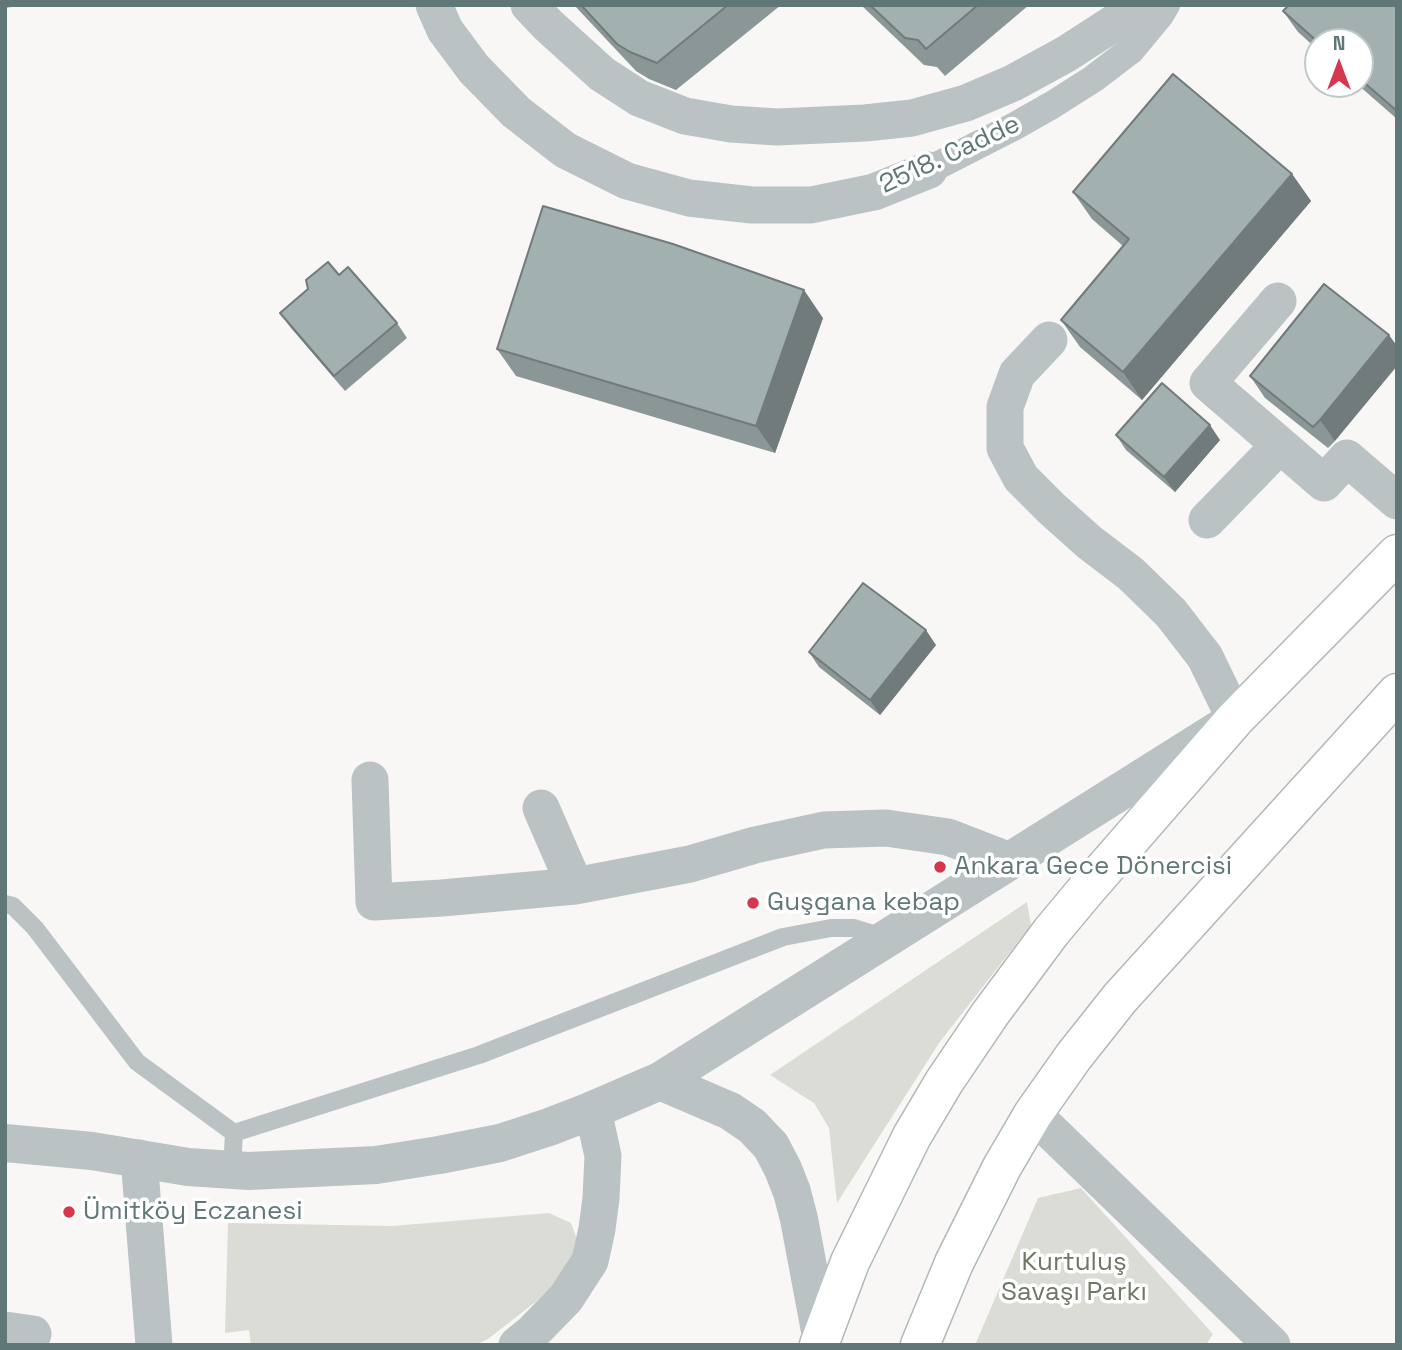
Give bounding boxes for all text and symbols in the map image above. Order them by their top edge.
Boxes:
north arrow [1304,28,1374,98]
text: N [1333,31,1345,56]
street label: 2518. Cadde [875,109,1025,201]
place label: Ankara Gece Dönercisi [954,851,1232,883]
marker: Ankara Gece Dönercisi [932,859,948,875]
place label: Guşgana kebap [767,887,960,919]
marker: Guşgana kebap [745,895,761,911]
place label: Ümitköy Eczanesi [83,1196,303,1228]
marker: Ümitköy Eczanesi [61,1204,77,1220]
park label: Kurtuluş Savaşı Parkı [1001,1247,1147,1308]

